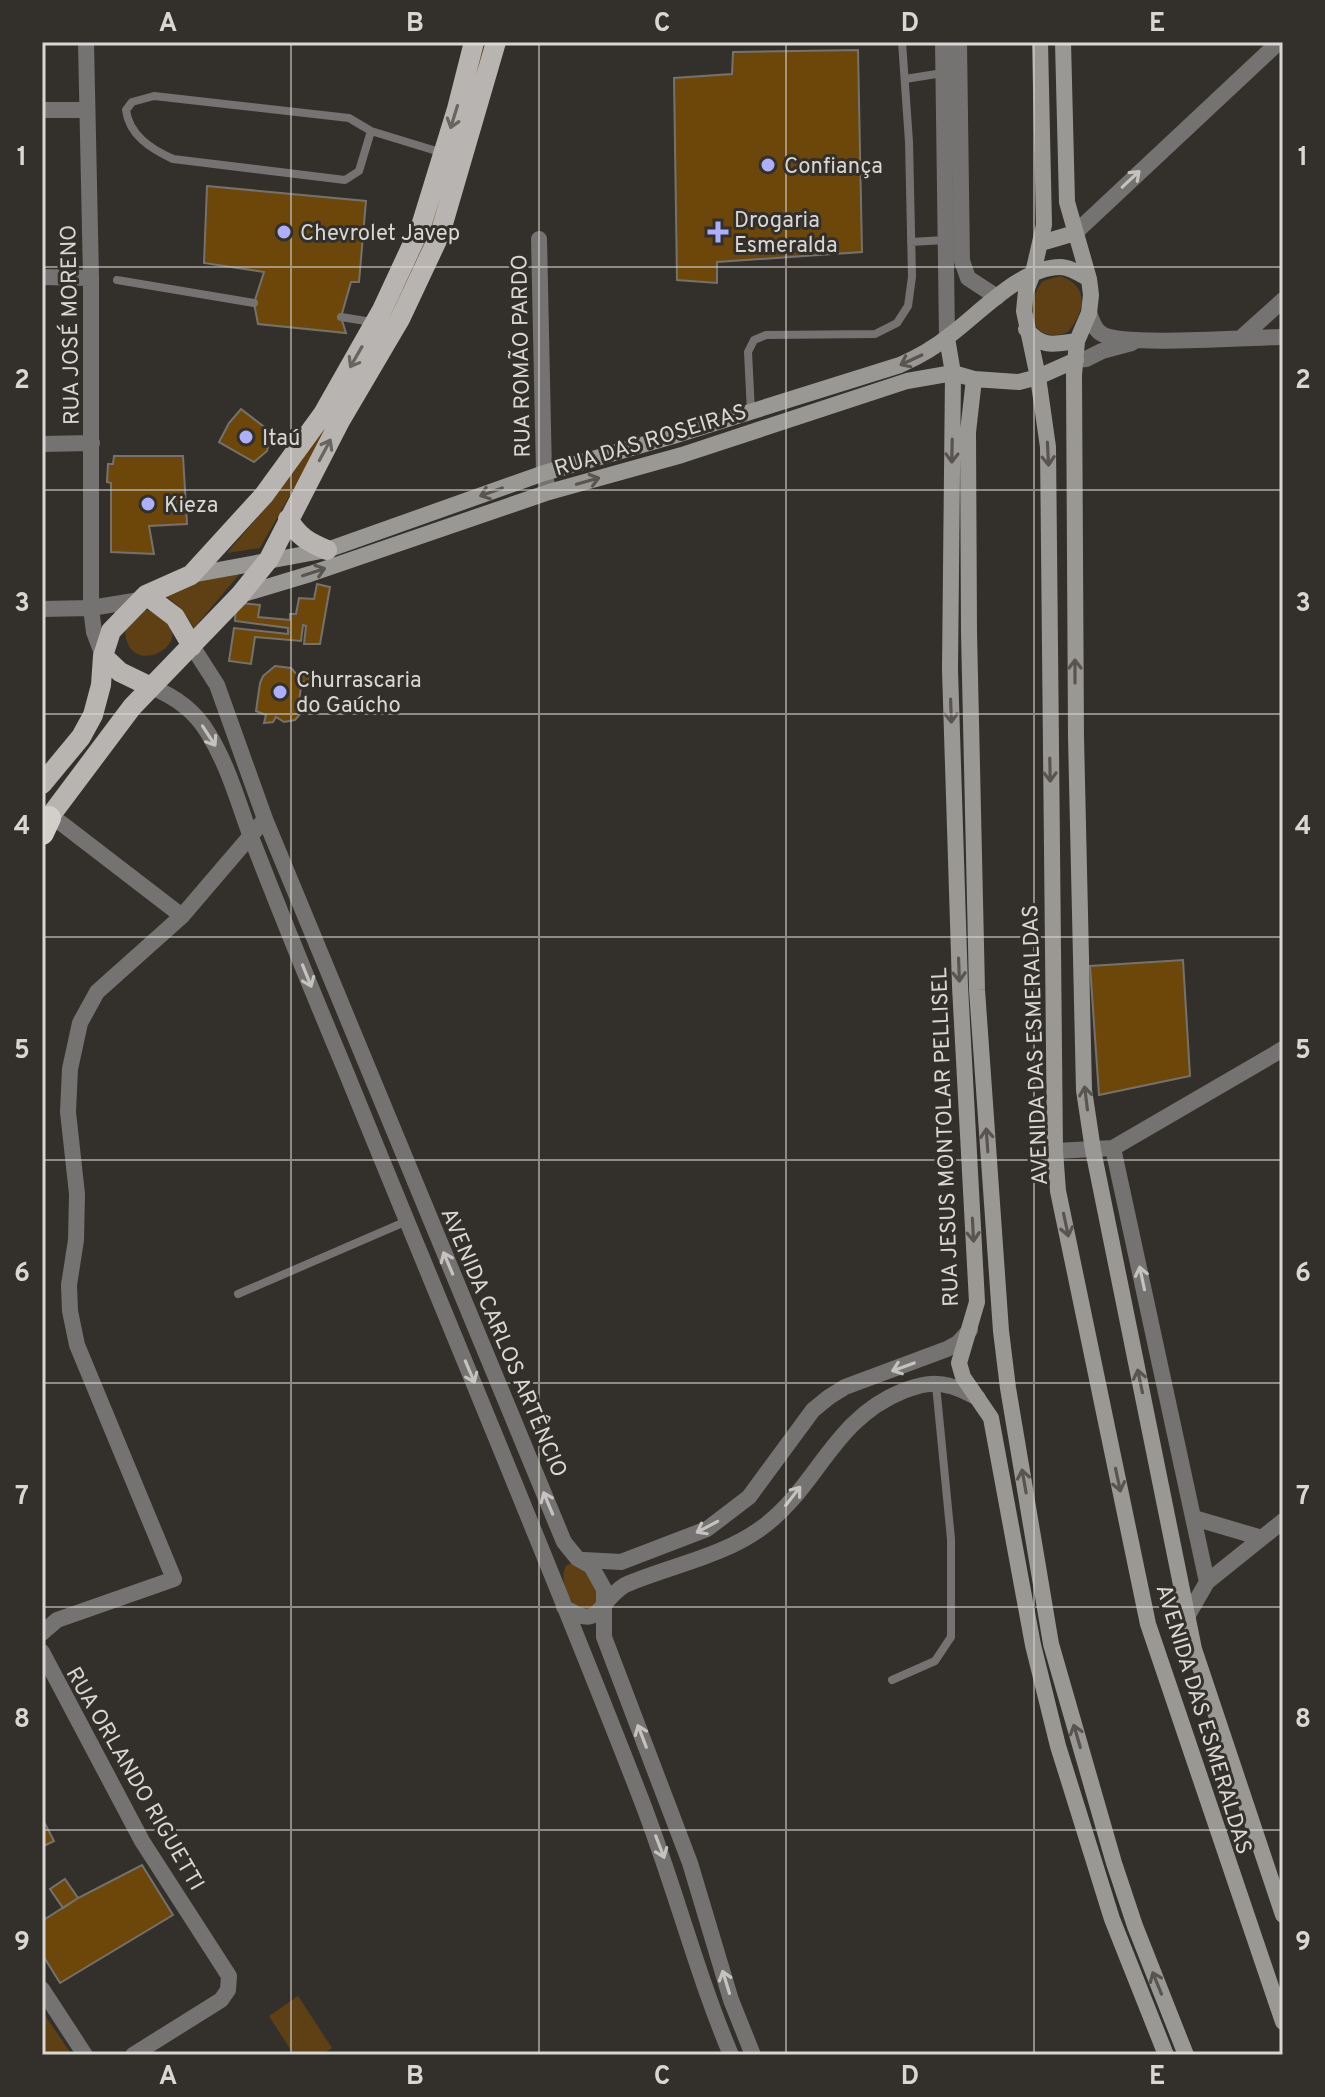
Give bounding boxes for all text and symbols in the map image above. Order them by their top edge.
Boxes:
text: A [159,8,177,41]
text: B [406,8,424,41]
text: C [654,8,670,41]
text: D [901,8,919,41]
text: E [1149,8,1165,41]
one-way arrow [446,104,461,130]
text: 1 [17,142,27,175]
text: 1 [1298,142,1308,175]
place label: Confiança [784,154,883,181]
marker: Confiança [759,156,777,174]
one-way arrow [1121,171,1141,189]
place label: Drogaria Esmeralda [734,208,838,260]
place label: Chevrolet Javep [300,221,460,248]
marker: Chevrolet Javep [275,223,293,241]
marker: Drogaria Esmeralda [709,223,727,241]
street label: RUA JOSÉ MORENO [54,225,87,425]
street label: RUA ROMÃO PARDO [505,254,538,458]
one-way arrow [348,345,364,368]
one-way arrow [900,353,924,368]
text: 2 [14,365,30,398]
text: 2 [1295,365,1311,398]
street label: RUA DAS ROSEIRAS [551,399,750,483]
place label: Itaú [262,426,300,453]
marker: Itaú [237,428,255,446]
one-way arrow [944,437,960,464]
one-way arrow [317,439,333,462]
one-way arrow [1040,440,1055,467]
one-way arrow [574,473,600,488]
one-way arrow [479,485,504,500]
place label: Kieza [164,493,218,520]
marker: Kieza [139,495,157,513]
one-way arrow [302,564,327,579]
text: 3 [14,588,30,621]
text: 3 [1295,588,1311,621]
one-way arrow [1068,658,1083,685]
place label: Churrascaria do Gaúcho [296,668,422,720]
marker: Churrascaria do Gaúcho [271,683,289,701]
one-way arrow [944,697,959,724]
one-way arrow [201,724,218,746]
one-way arrow [1042,756,1058,783]
text: 4 [14,811,30,844]
text: 4 [1295,811,1311,844]
street label: AVENIDA DAS ESMERALDAS [1018,904,1055,1186]
one-way arrow [952,956,967,983]
one-way arrow [301,963,315,988]
street label: RUA JESUS MONTOLAR PELLISEL [927,967,966,1307]
text: 5 [14,1035,30,1068]
text: 5 [1295,1035,1311,1068]
one-way arrow [1078,1086,1093,1112]
one-way arrow [979,1127,994,1154]
street label: AVENIDA CARLOS ARTÊNCIO [434,1204,574,1482]
one-way arrow [1059,1212,1074,1238]
one-way arrow [966,1216,981,1243]
one-way arrow [440,1251,454,1276]
text: 6 [14,1258,30,1291]
text: 6 [1295,1258,1311,1291]
one-way arrow [1134,1266,1149,1291]
one-way arrow [463,1359,478,1384]
one-way arrow [891,1361,916,1375]
one-way arrow [1132,1369,1147,1394]
one-way arrow [1111,1467,1126,1492]
one-way arrow [1015,1469,1030,1495]
text: 7 [15,1481,29,1514]
text: 7 [1296,1481,1310,1514]
one-way arrow [785,1486,802,1507]
one-way arrow [540,1491,554,1516]
one-way arrow [696,1519,720,1535]
street label: AVENIDA DAS ESMERALDAS [1149,1581,1257,1858]
street label: RUA ORLANDO RIGUETTI [59,1663,209,1896]
text: 8 [14,1704,30,1737]
text: 8 [1295,1704,1311,1737]
one-way arrow [1069,1723,1084,1749]
one-way arrow [634,1724,648,1749]
one-way arrow [654,1834,668,1859]
text: 9 [14,1927,30,1960]
text: 9 [1295,1927,1311,1960]
one-way arrow [718,1970,732,1995]
one-way arrow [1149,1971,1163,1996]
text: A [159,2061,177,2094]
text: B [406,2061,424,2094]
text: C [654,2061,670,2094]
text: D [901,2061,919,2094]
text: E [1149,2061,1165,2094]

